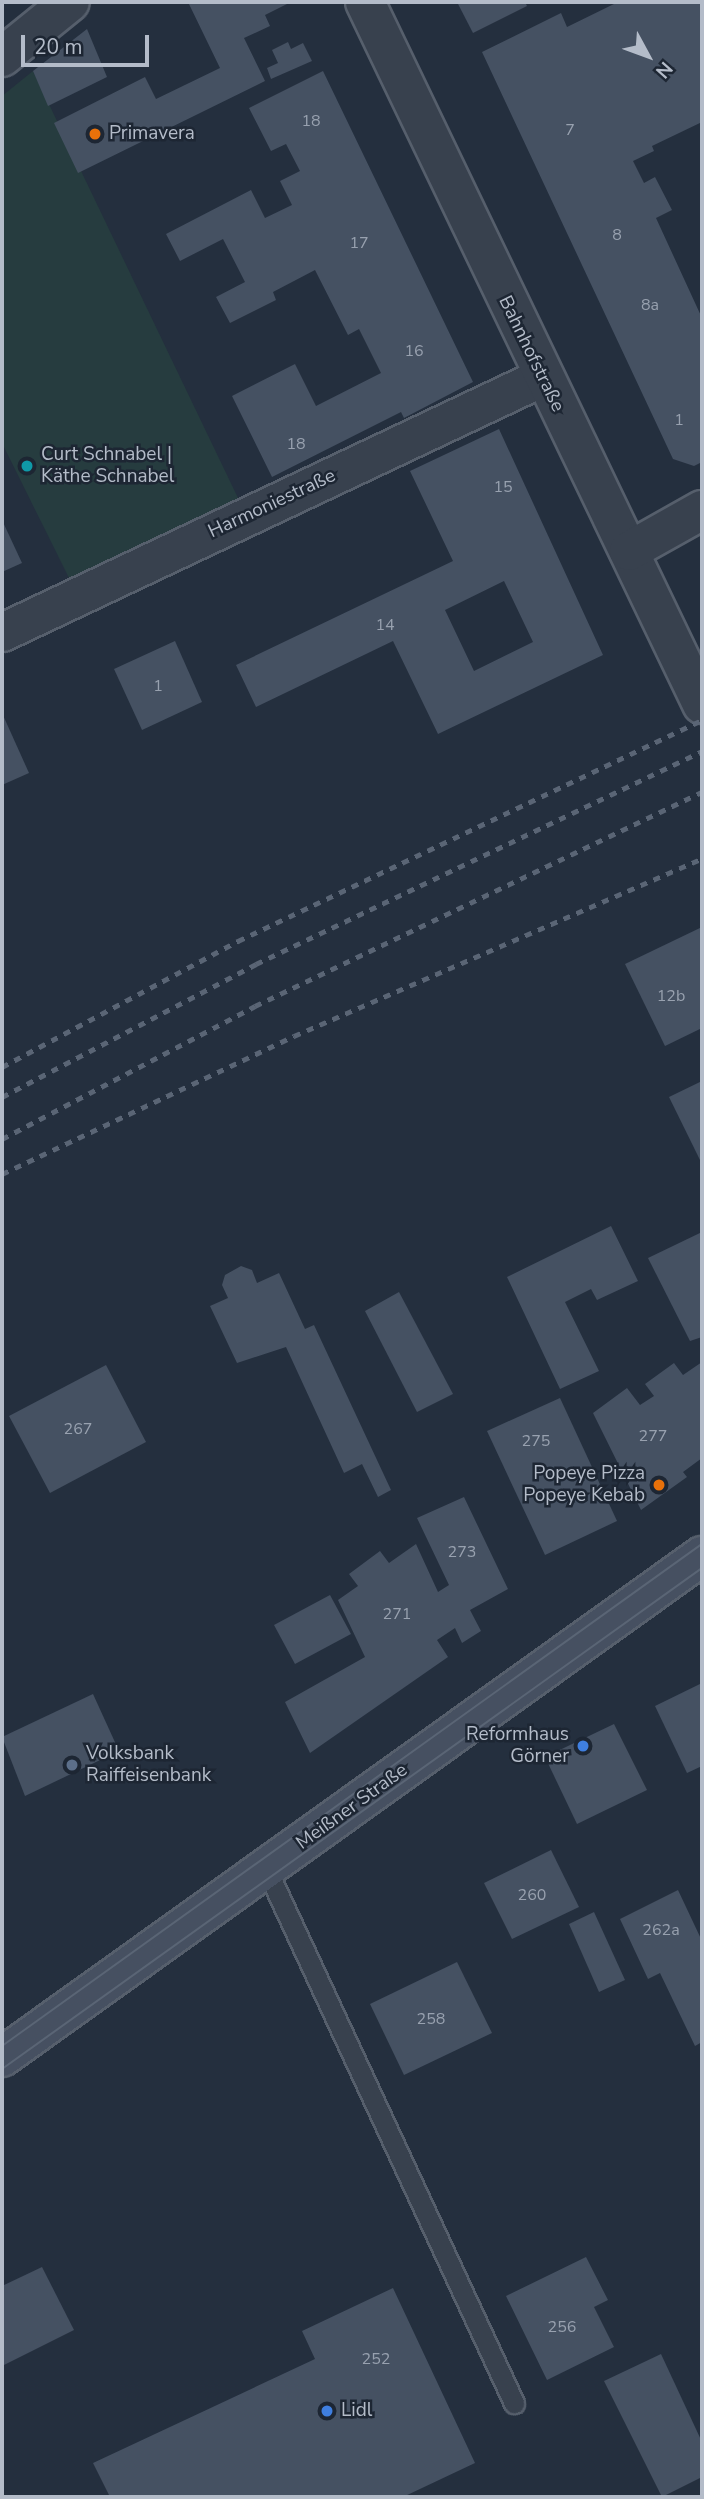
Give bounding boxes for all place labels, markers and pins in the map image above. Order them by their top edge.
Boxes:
place label: Primavera [109,123,195,145]
marker: Primavera [87,126,103,142]
place label: Curt Schnabel | Käthe Schnabel [41,444,174,488]
marker: Curt Schnabel | Käthe Schnabel [19,458,35,474]
place label: Popeye Pizza Popeye Kebab [523,1463,645,1507]
marker: Popeye Pizza Popeye Kebab [651,1477,667,1493]
place label: Reformhaus Görner [466,1724,569,1768]
marker: Reformhaus Görner [575,1738,591,1754]
place label: Volksbank Raiffeisenbank [86,1743,211,1787]
marker: Volksbank Raiffeisenbank [64,1757,80,1773]
place label: Lidl [341,2400,372,2422]
marker: Lidl [319,2403,335,2419]

